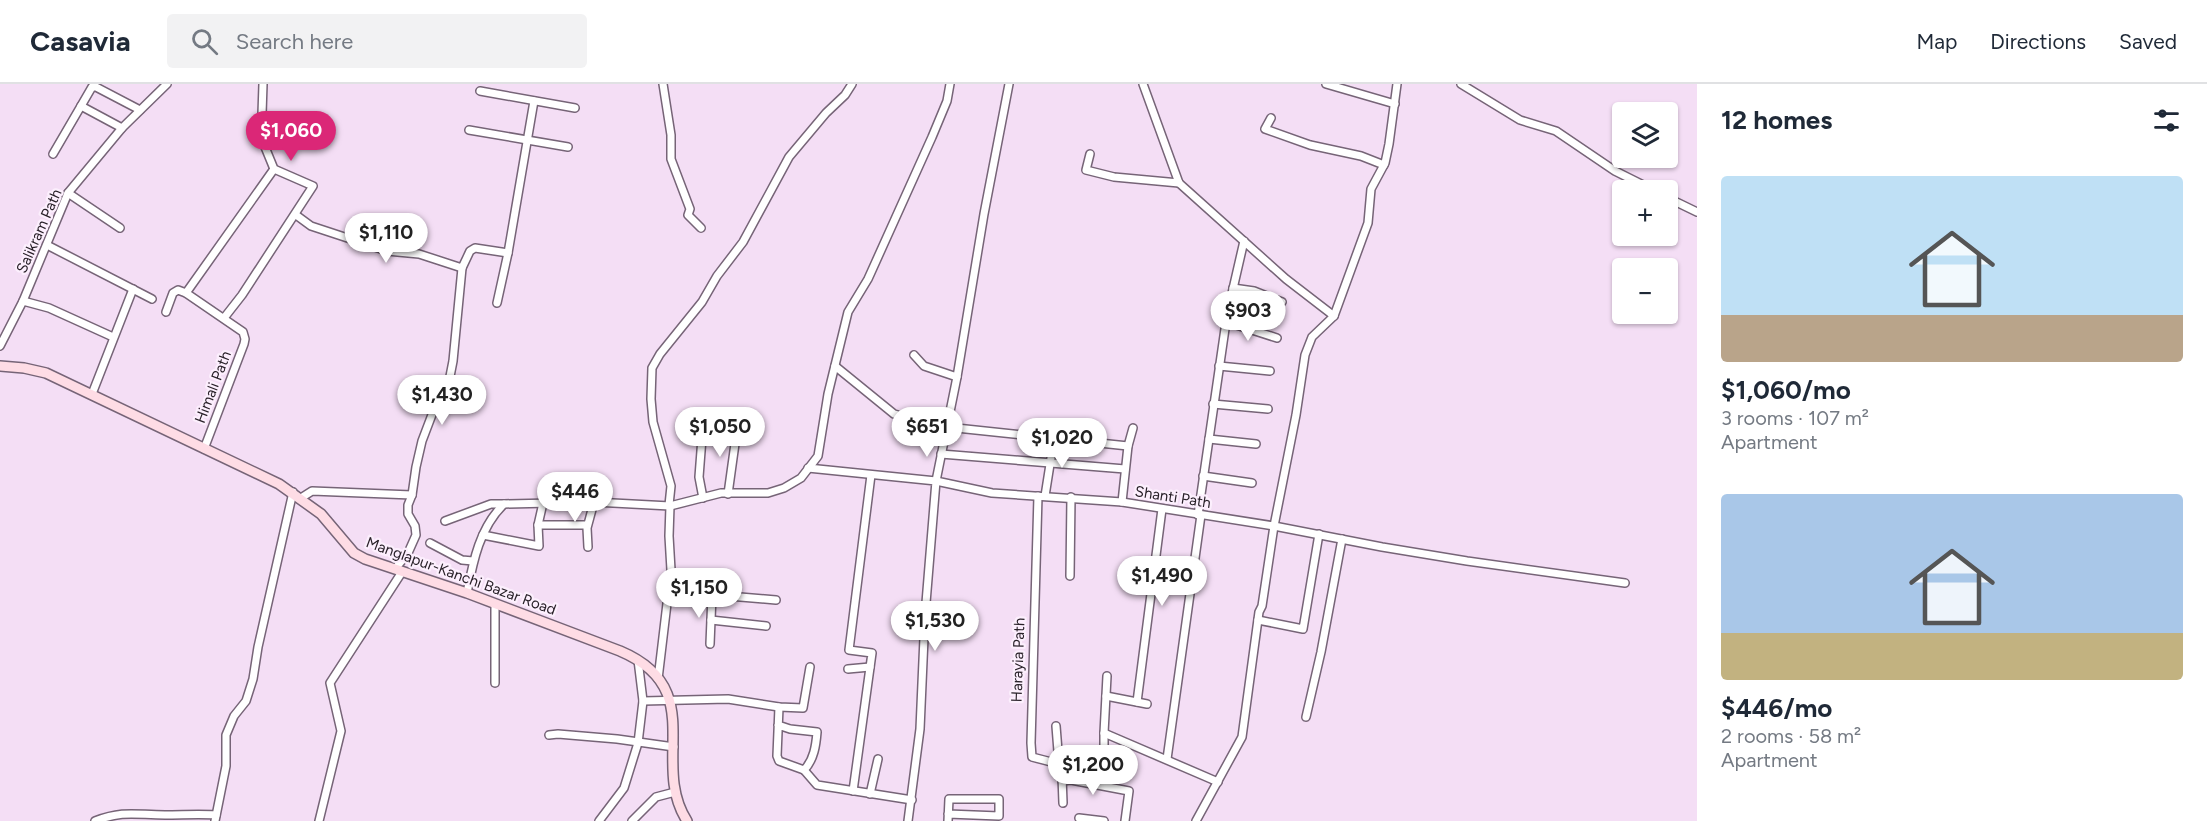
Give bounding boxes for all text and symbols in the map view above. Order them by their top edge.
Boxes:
search box [167,14,587,68]
text: Casavia [30,24,131,58]
icon: search [188,25,221,58]
text: Search here [236,28,353,55]
text: Map [1916,29,1957,54]
text: Directions [1990,29,2086,54]
text: Saved [2119,29,2177,54]
map controls [1612,102,1678,324]
button: layers [1612,102,1678,168]
text: 12 homes [1721,104,1832,136]
icon: filters [2150,104,2183,137]
pin: $1,060 [242,111,340,162]
text: $1,060 [260,118,322,142]
button: + [1612,180,1678,246]
street label: Salikram Path [12,186,66,276]
pin: $1,110 [337,213,435,264]
icon: home [1898,215,2006,323]
text: $1,110 [359,220,413,244]
button: − [1612,258,1678,324]
pin: $903 [1212,291,1284,342]
text: $903 [1225,298,1271,322]
street label: Himali Path [191,348,235,426]
text: $1,060/mo [1721,374,1851,406]
pin: $1,430 [393,375,491,426]
text: $1,430 [411,382,473,406]
text: 3 rooms · 107 m² [1721,406,1869,430]
pin: $1,050 [671,407,769,458]
pin: $651 [891,407,963,458]
text: $1,050 [689,414,751,438]
text: $651 [906,414,948,438]
pin: $1,020 [1013,418,1111,469]
text: $1,020 [1031,425,1093,449]
text: Apartment [1721,430,1818,454]
pin: $446 [539,472,611,523]
text: $446 [551,479,599,503]
street label: Shanti Path [1134,482,1212,512]
street label: Manglapur-Kanchi Bazar Road [364,533,558,619]
icon: home [1898,533,2006,641]
pin: $1,490 [1113,556,1211,607]
text: $1,490 [1131,563,1193,587]
pin: $1,150 [650,568,748,619]
text: $1,150 [670,575,728,599]
pin: $1,530 [886,601,984,652]
text: $1,530 [905,608,965,632]
street label: Harayia Path [1008,617,1028,703]
text: $446/mo [1721,692,1832,724]
text: 2 rooms · 58 m² [1721,724,1861,748]
pin: $1,200 [1044,745,1142,796]
text: Apartment [1721,748,1818,772]
text: $1,200 [1062,752,1124,776]

